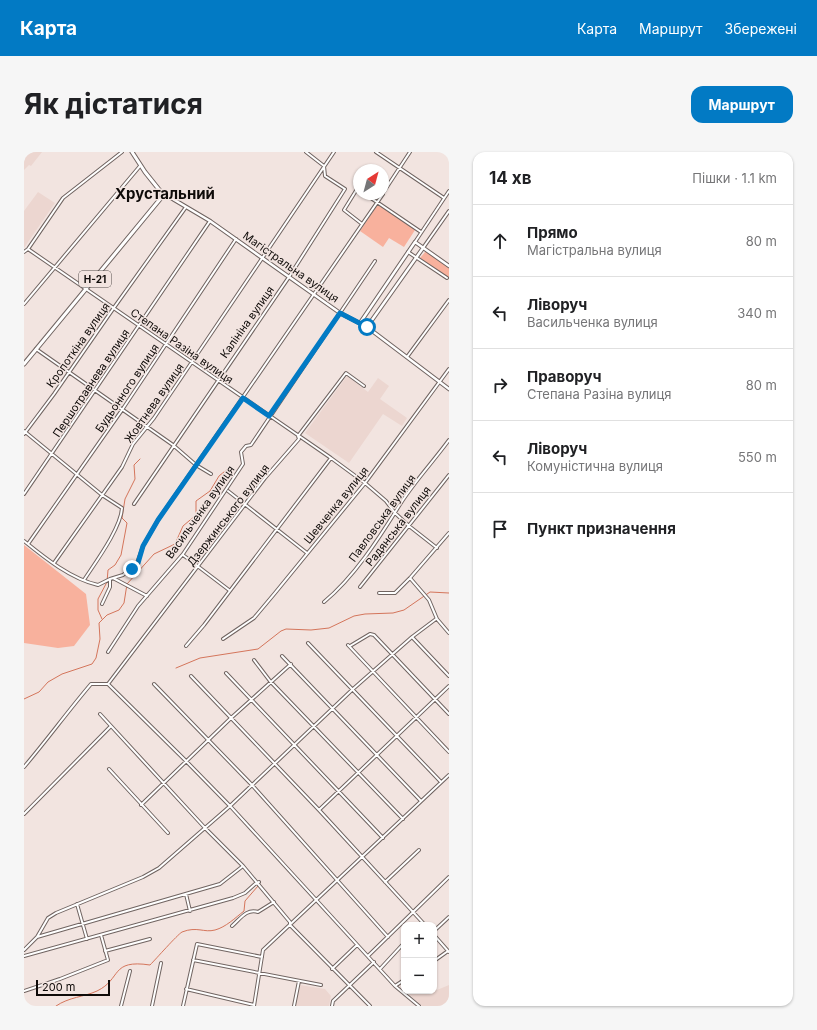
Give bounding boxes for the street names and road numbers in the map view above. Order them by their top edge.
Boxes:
street label: Магістральна вулиця [240,229,342,305]
road number: Н-21 [79,271,111,287]
street label: Калініна вулиця [217,283,277,361]
street label: Кропоткіна вулиця [43,300,113,390]
street label: Степана Разіна вулиця [128,305,236,387]
street label: Першотравнева вулиця [50,326,132,440]
street label: Будьонного вулиця [92,341,162,435]
street label: Жовтнева вулиця [121,360,187,446]
street label: Дзержинського вулиця [184,461,272,569]
street label: Васильченка вулиця [163,463,237,561]
street label: Шевченка вулиця [301,464,371,546]
street label: Павловська вулиця [346,472,418,564]
street label: Радянська вулиця [362,483,434,569]

